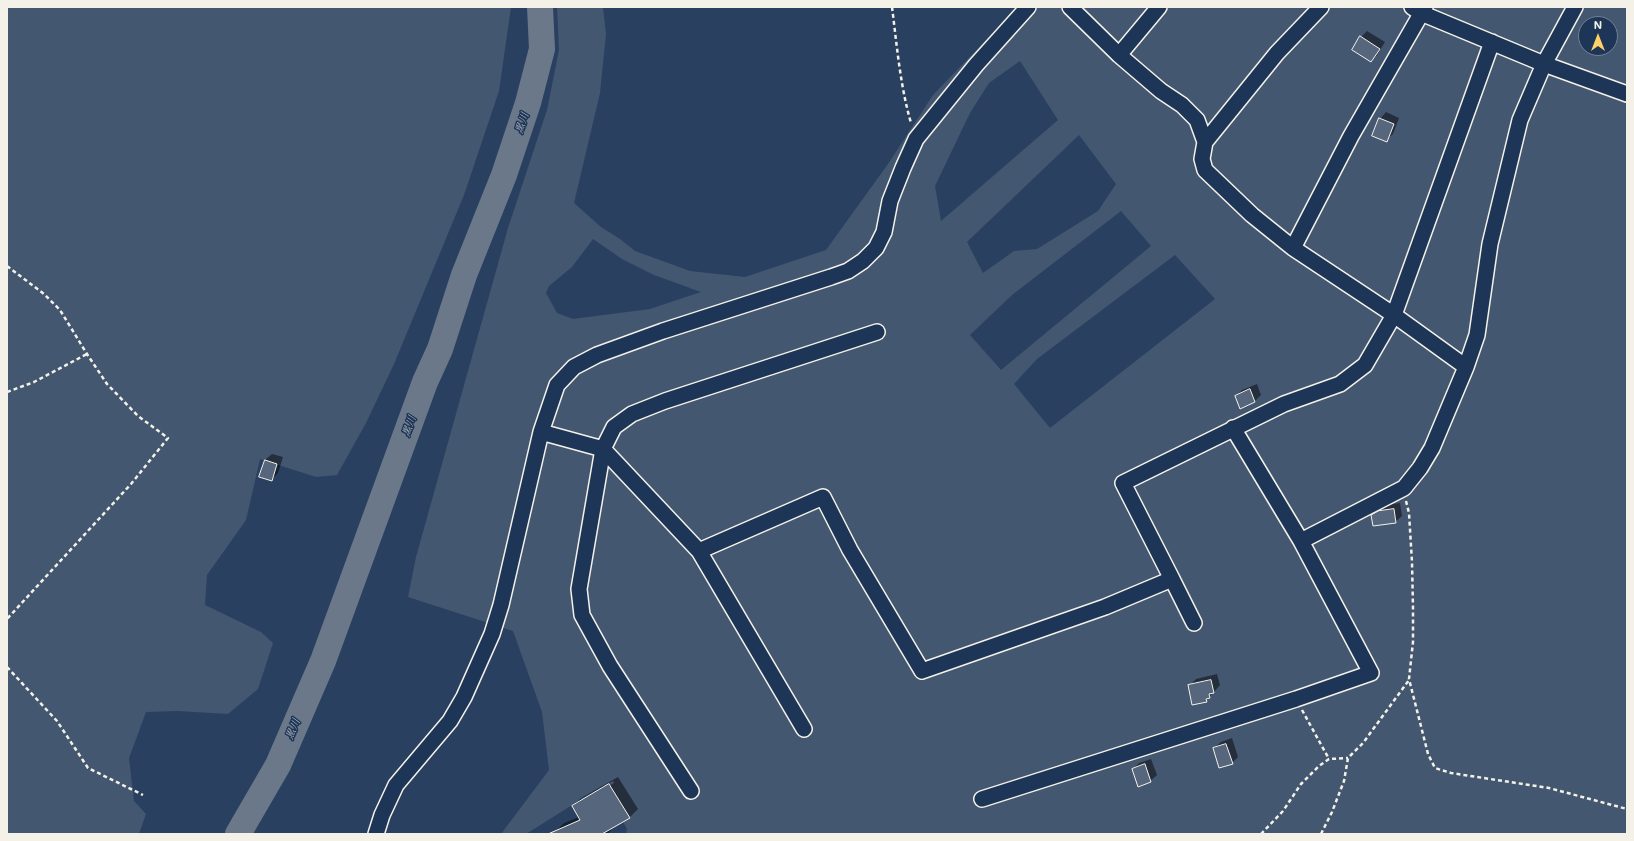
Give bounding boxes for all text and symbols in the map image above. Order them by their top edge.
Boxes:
north arrow [1578,16,1618,56]
text: N [1594,17,1602,32]
water label: 黒川 [512,110,532,136]
water label: 黒川 [399,413,419,439]
water label: 黒川 [283,716,303,742]

